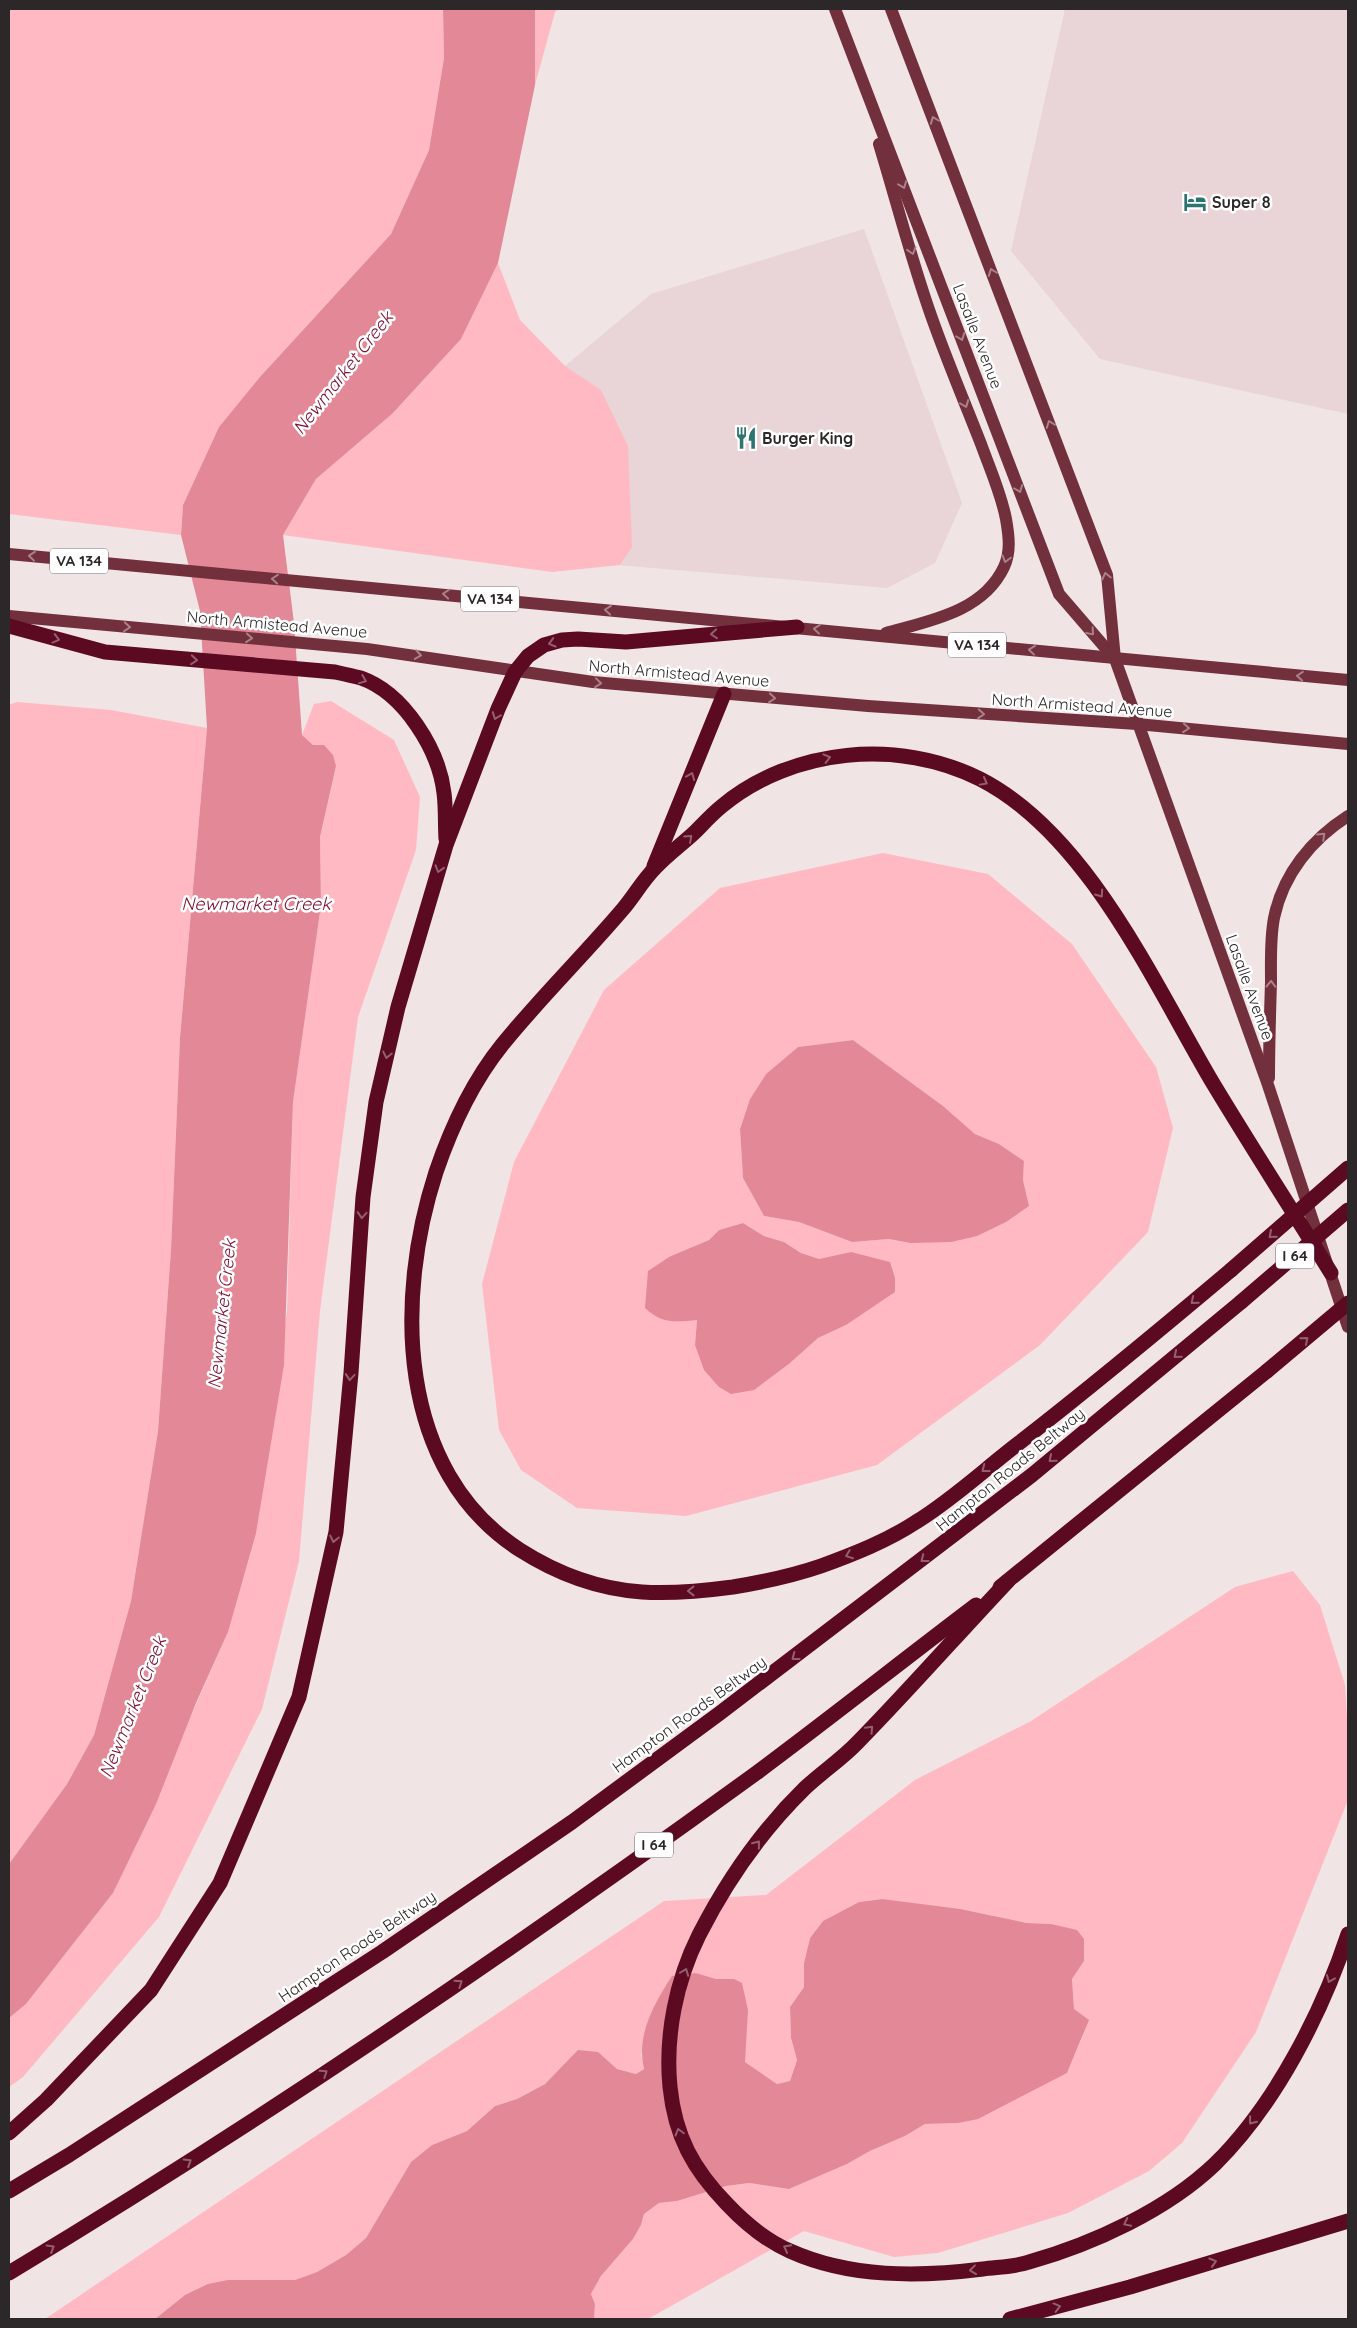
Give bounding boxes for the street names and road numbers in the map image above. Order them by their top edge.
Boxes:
street label: Lasalle Avenue [949,281,1007,391]
road number: VA 134 [50,548,108,574]
road number: VA 134 [461,586,519,612]
street label: North Armistead Avenue [186,606,368,642]
road number: VA 134 [948,632,1006,658]
street label: North Armistead Avenue [588,655,770,691]
street label: North Armistead Avenue [991,689,1173,721]
street label: Lasalle Avenue [1222,931,1278,1043]
road number: I 64 [1276,1244,1314,1268]
street label: Hampton Roads Beltway [932,1403,1088,1535]
street label: Hampton Roads Beltway [608,1651,770,1777]
road number: I 64 [635,1832,673,1858]
street label: Hampton Roads Beltway [274,1886,440,2006]

